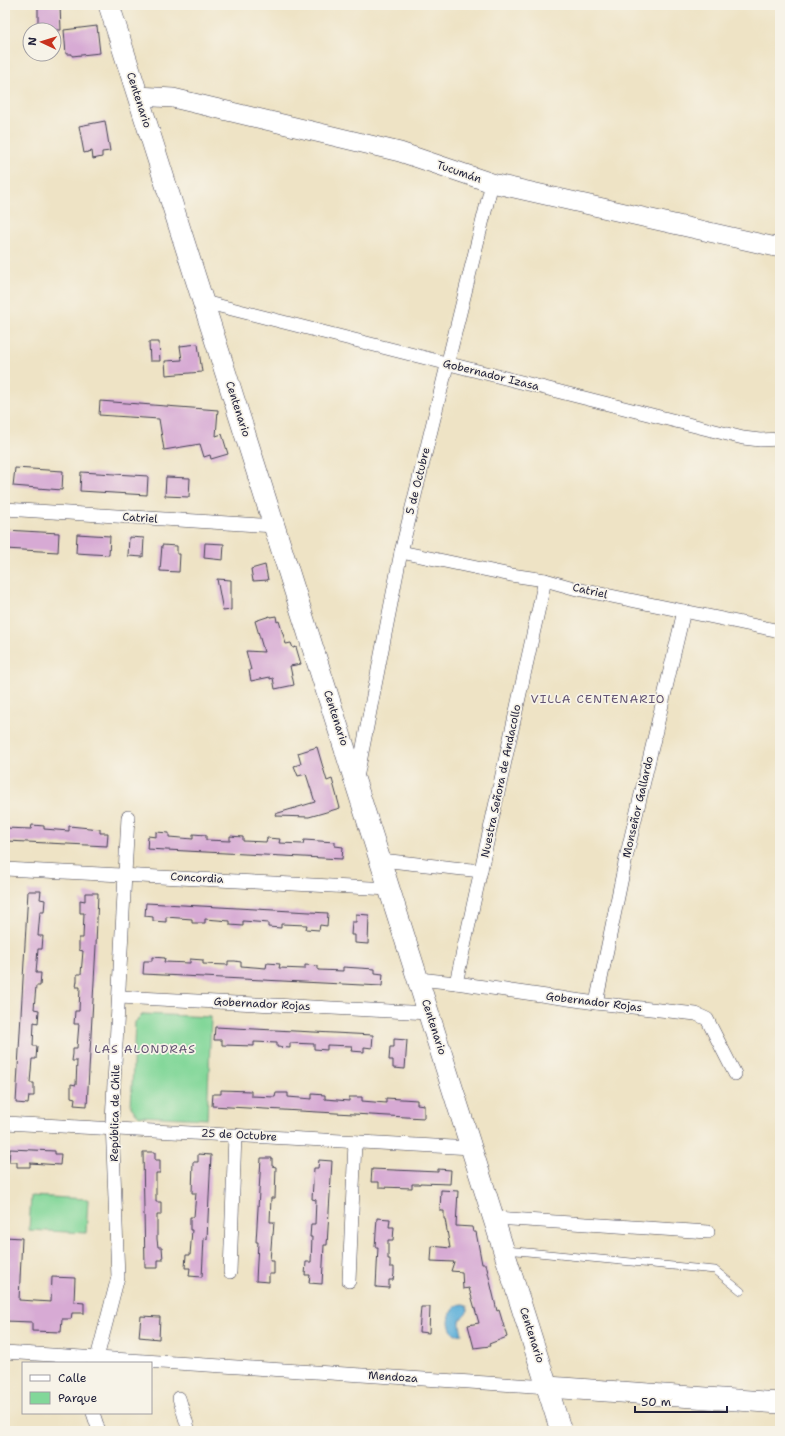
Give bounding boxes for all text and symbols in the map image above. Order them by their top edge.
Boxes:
north arrow [22,22,62,62]
text: N [25,36,40,46]
street label: Centenario [123,70,155,130]
street label: Tucumán [435,157,484,187]
street label: Gobernador Izasa [441,356,541,394]
street label: Centenario [222,379,254,439]
street label: 5 de Octubre [402,446,434,516]
street label: Catriel [122,509,159,527]
street label: Catriel [571,580,610,602]
street label: Centenario [320,688,352,748]
district label: VILLA CENTENARIO [531,691,665,707]
street label: Nuestra Señora de Andacollo [477,703,525,859]
street label: Monseñor Gallardo [619,754,657,859]
street label: Concordia [170,869,224,887]
street label: Gobernador Rojas [545,989,643,1015]
street label: Gobernador Rojas [213,994,311,1014]
street label: Centenario [418,997,450,1057]
district label: LAS ALONDRAS [94,1041,196,1057]
street label: República de Chile [107,1064,123,1162]
street label: 25 de Octubre [201,1126,277,1144]
street label: Centenario [516,1305,548,1365]
legend [22,1362,152,1414]
street label: Mendoza [368,1368,418,1386]
text: Calle [58,1370,87,1386]
scale bar [635,1388,727,1414]
text: Parque [58,1390,97,1406]
text: 50 m [641,1394,671,1410]

